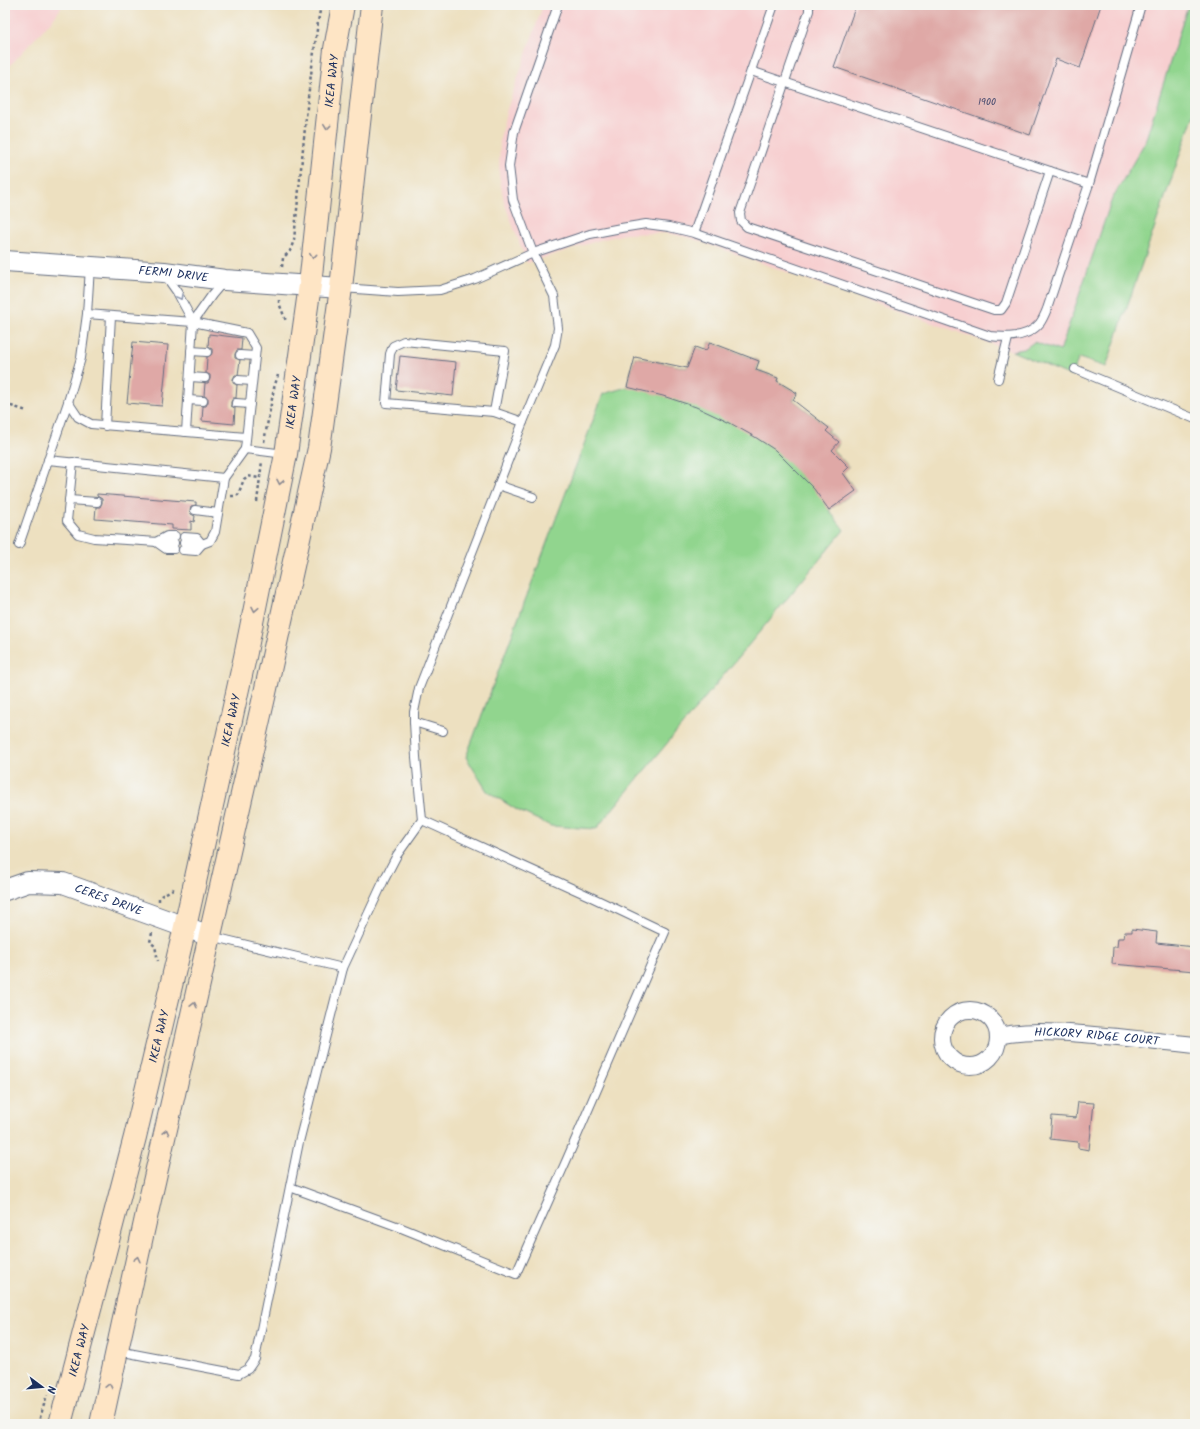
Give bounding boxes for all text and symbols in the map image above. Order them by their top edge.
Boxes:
street label: IKEA WAY [320,52,344,109]
house number: 1900 [978,94,996,110]
one-way arrow [323,124,332,130]
one-way arrow [309,253,318,259]
street label: FERMI DRIVE [138,261,211,288]
one-way arrow [175,292,183,300]
street label: IKEA WAY [281,374,307,431]
one-way arrow [277,479,285,485]
one-way arrow [251,606,260,612]
street label: IKEA WAY [216,691,247,749]
street label: CERES DRIVE [72,879,146,921]
one-way arrow [190,1002,198,1008]
street label: IKEA WAY [144,1007,175,1065]
street label: HICKORY RIDGE COURT [1034,1023,1161,1051]
one-way arrow [161,1129,169,1135]
one-way arrow [133,1256,141,1262]
street label: IKEA WAY [64,1321,96,1379]
north arrow [22,1367,62,1407]
one-way arrow [105,1383,113,1389]
text: N [41,1384,60,1395]

